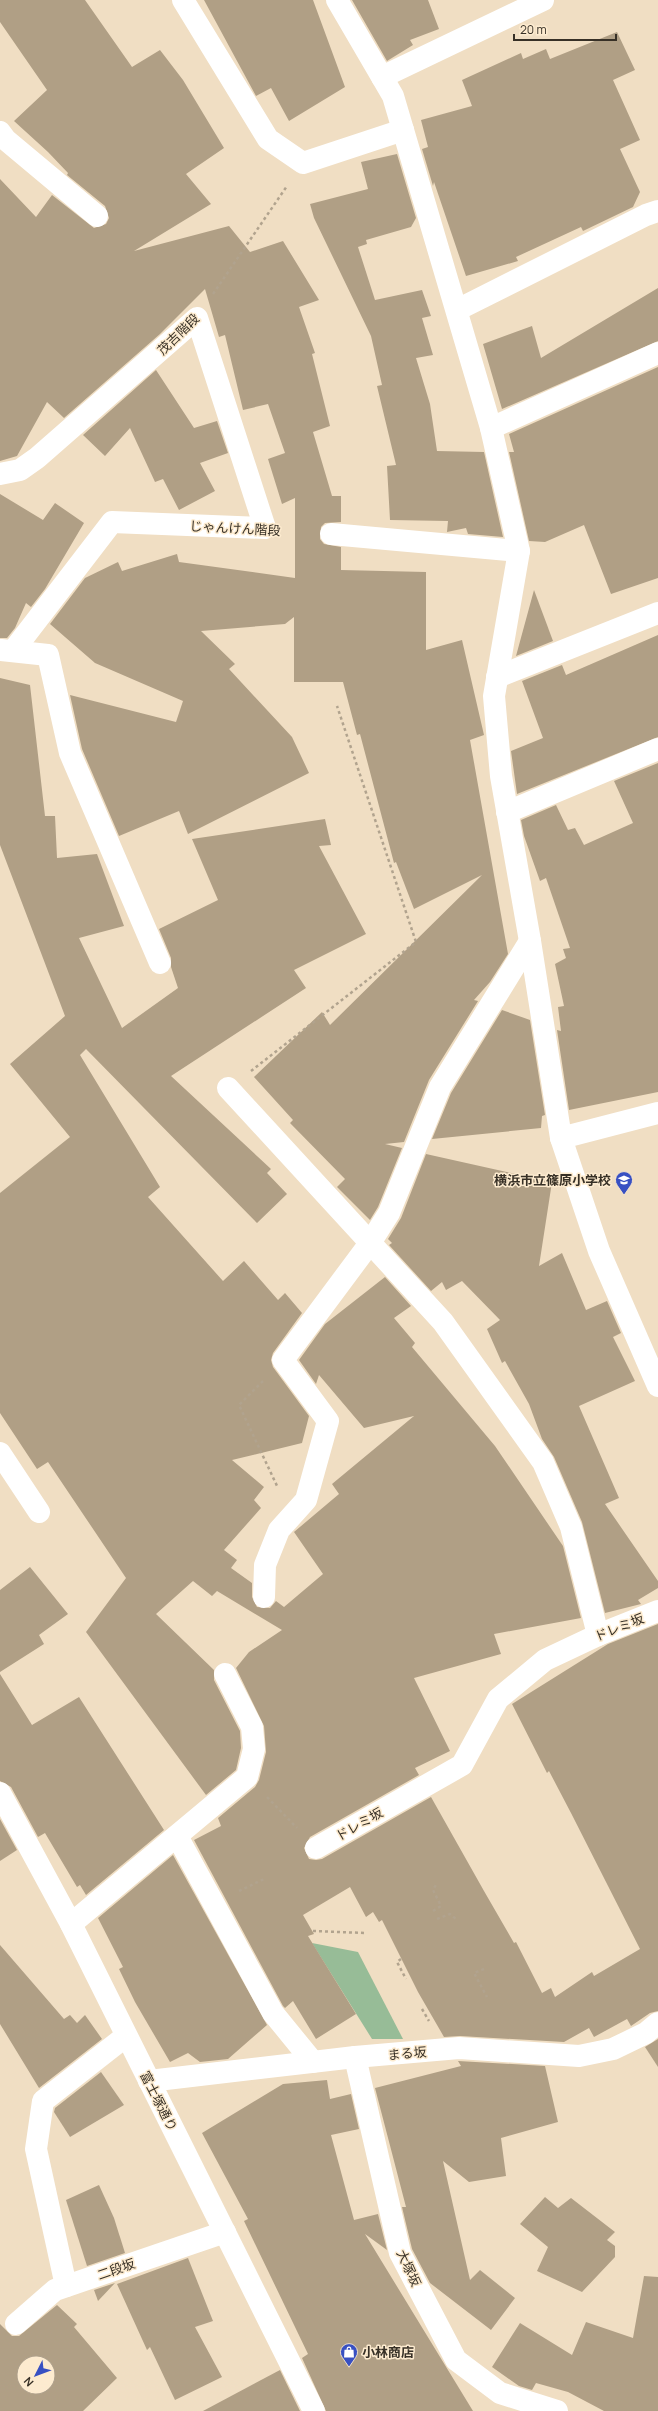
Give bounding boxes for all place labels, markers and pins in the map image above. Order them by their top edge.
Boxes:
school or university icon: 横浜市立篠原小学校 [614,1170,634,1195]
place label: 横浜市立篠原小学校 [494,1171,611,1189]
shop icon: 小林商店 [339,2342,359,2367]
place label: 小林商店 [362,2343,414,2361]

